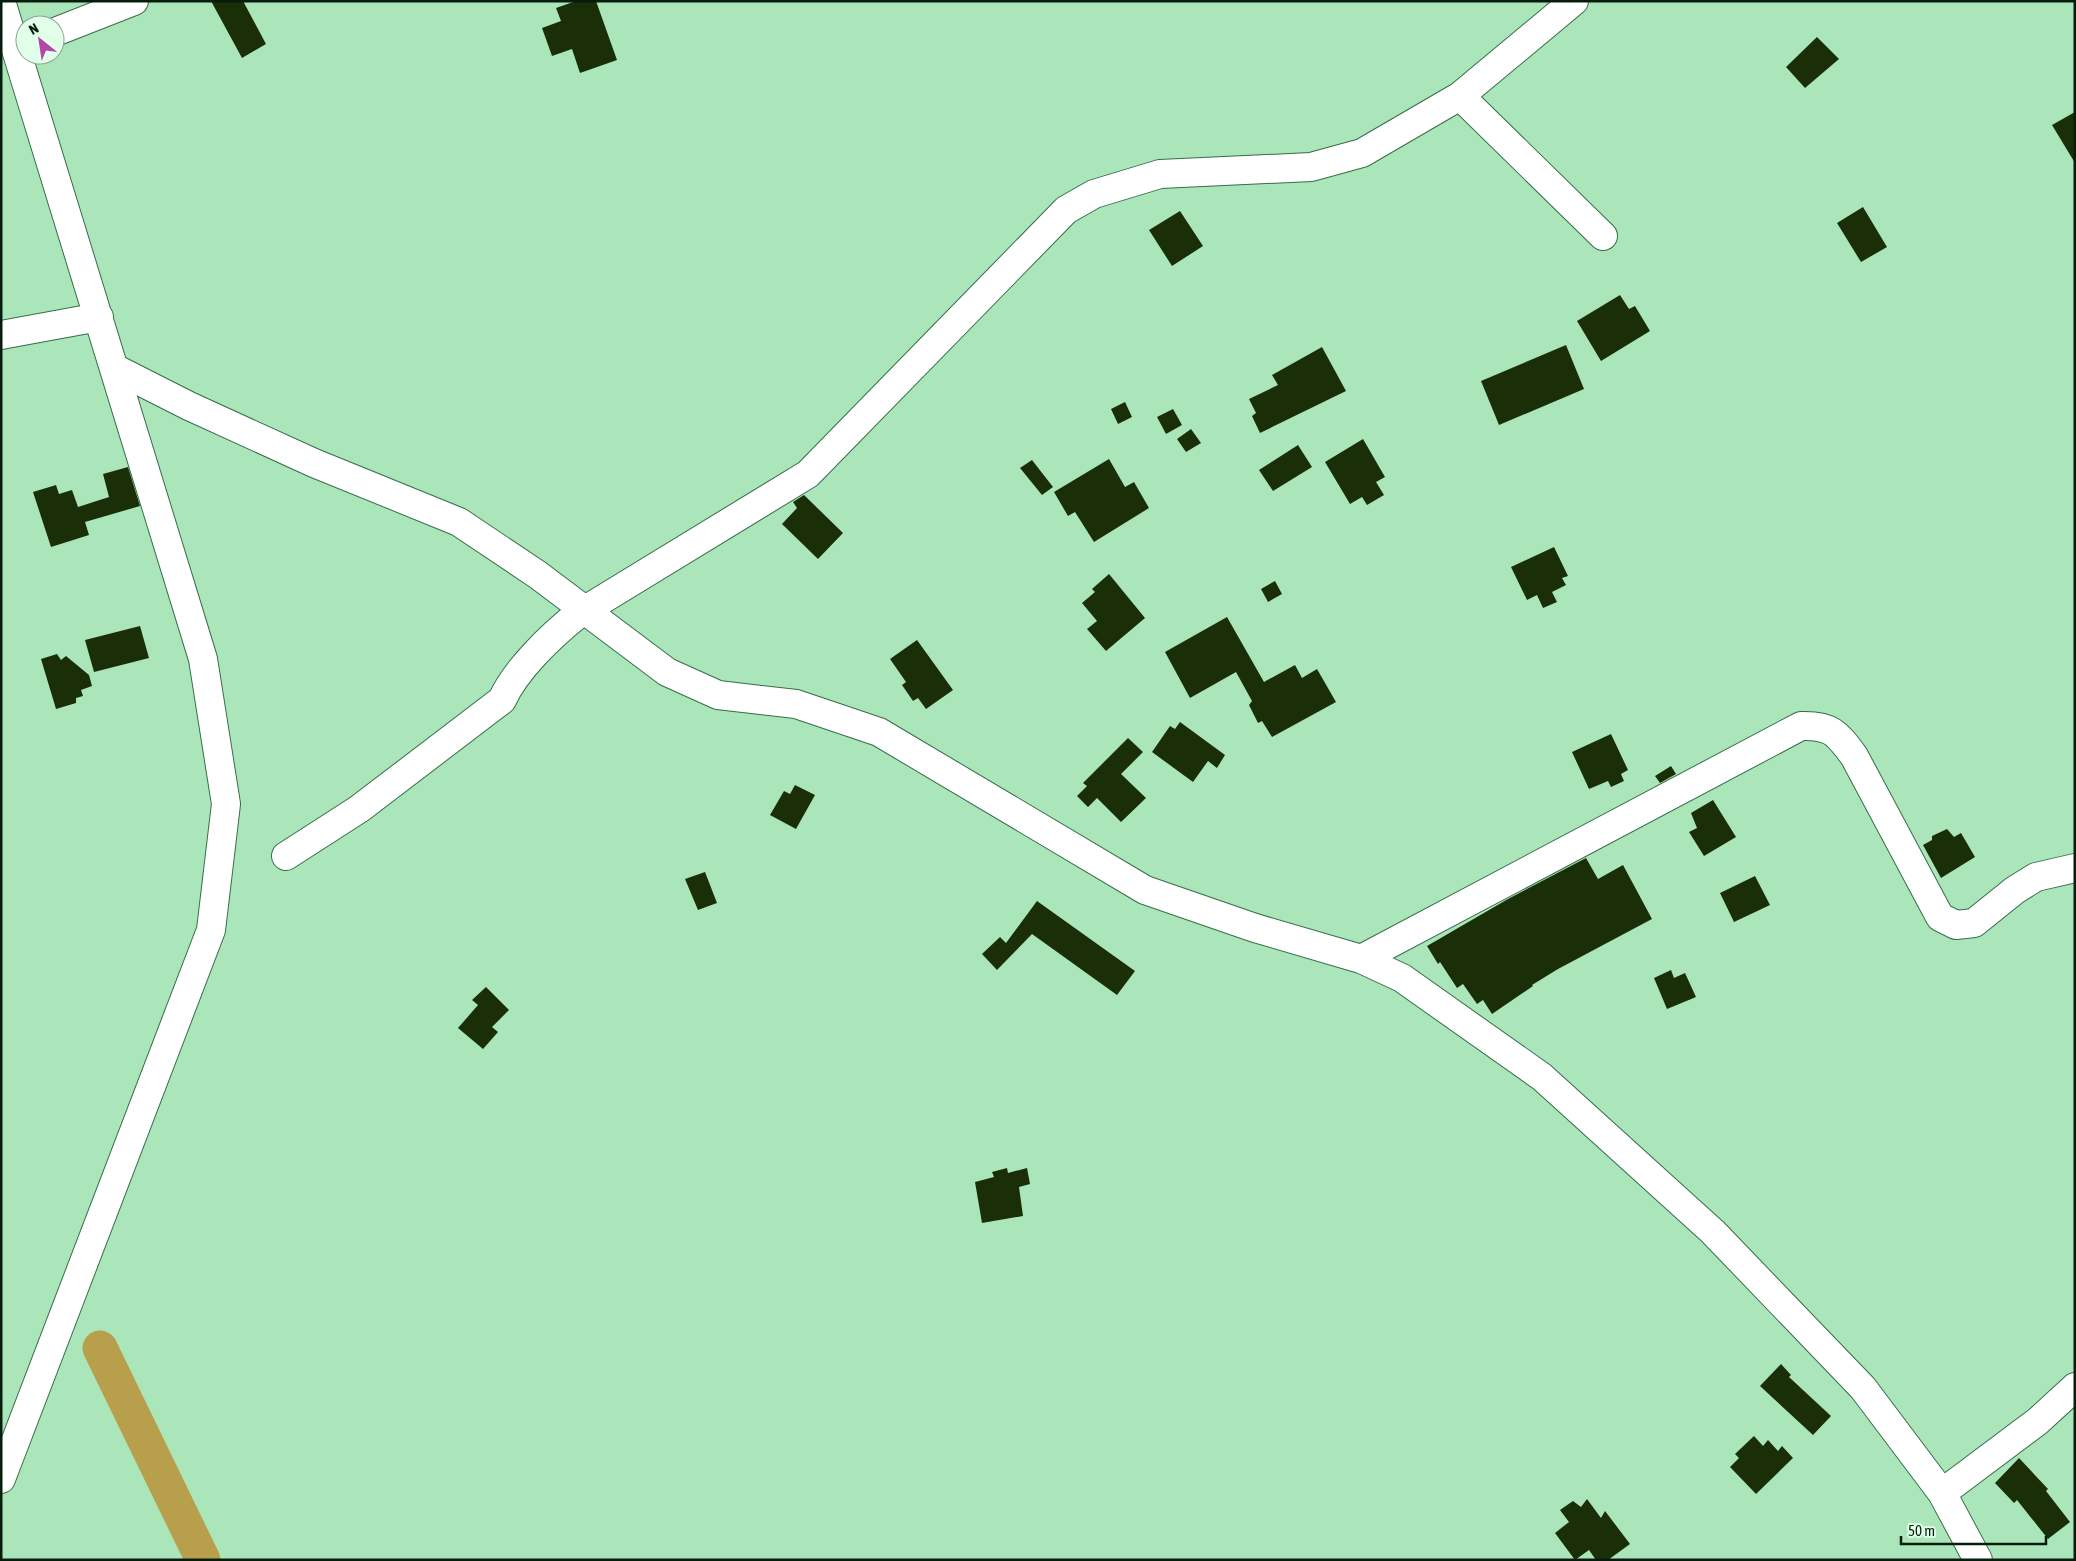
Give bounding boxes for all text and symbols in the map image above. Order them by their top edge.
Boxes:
north arrow [15,15,65,65]
text: N [26,20,41,38]
scale bar [1901,1514,2046,1546]
text: 50 m [1908,1522,1935,1539]

